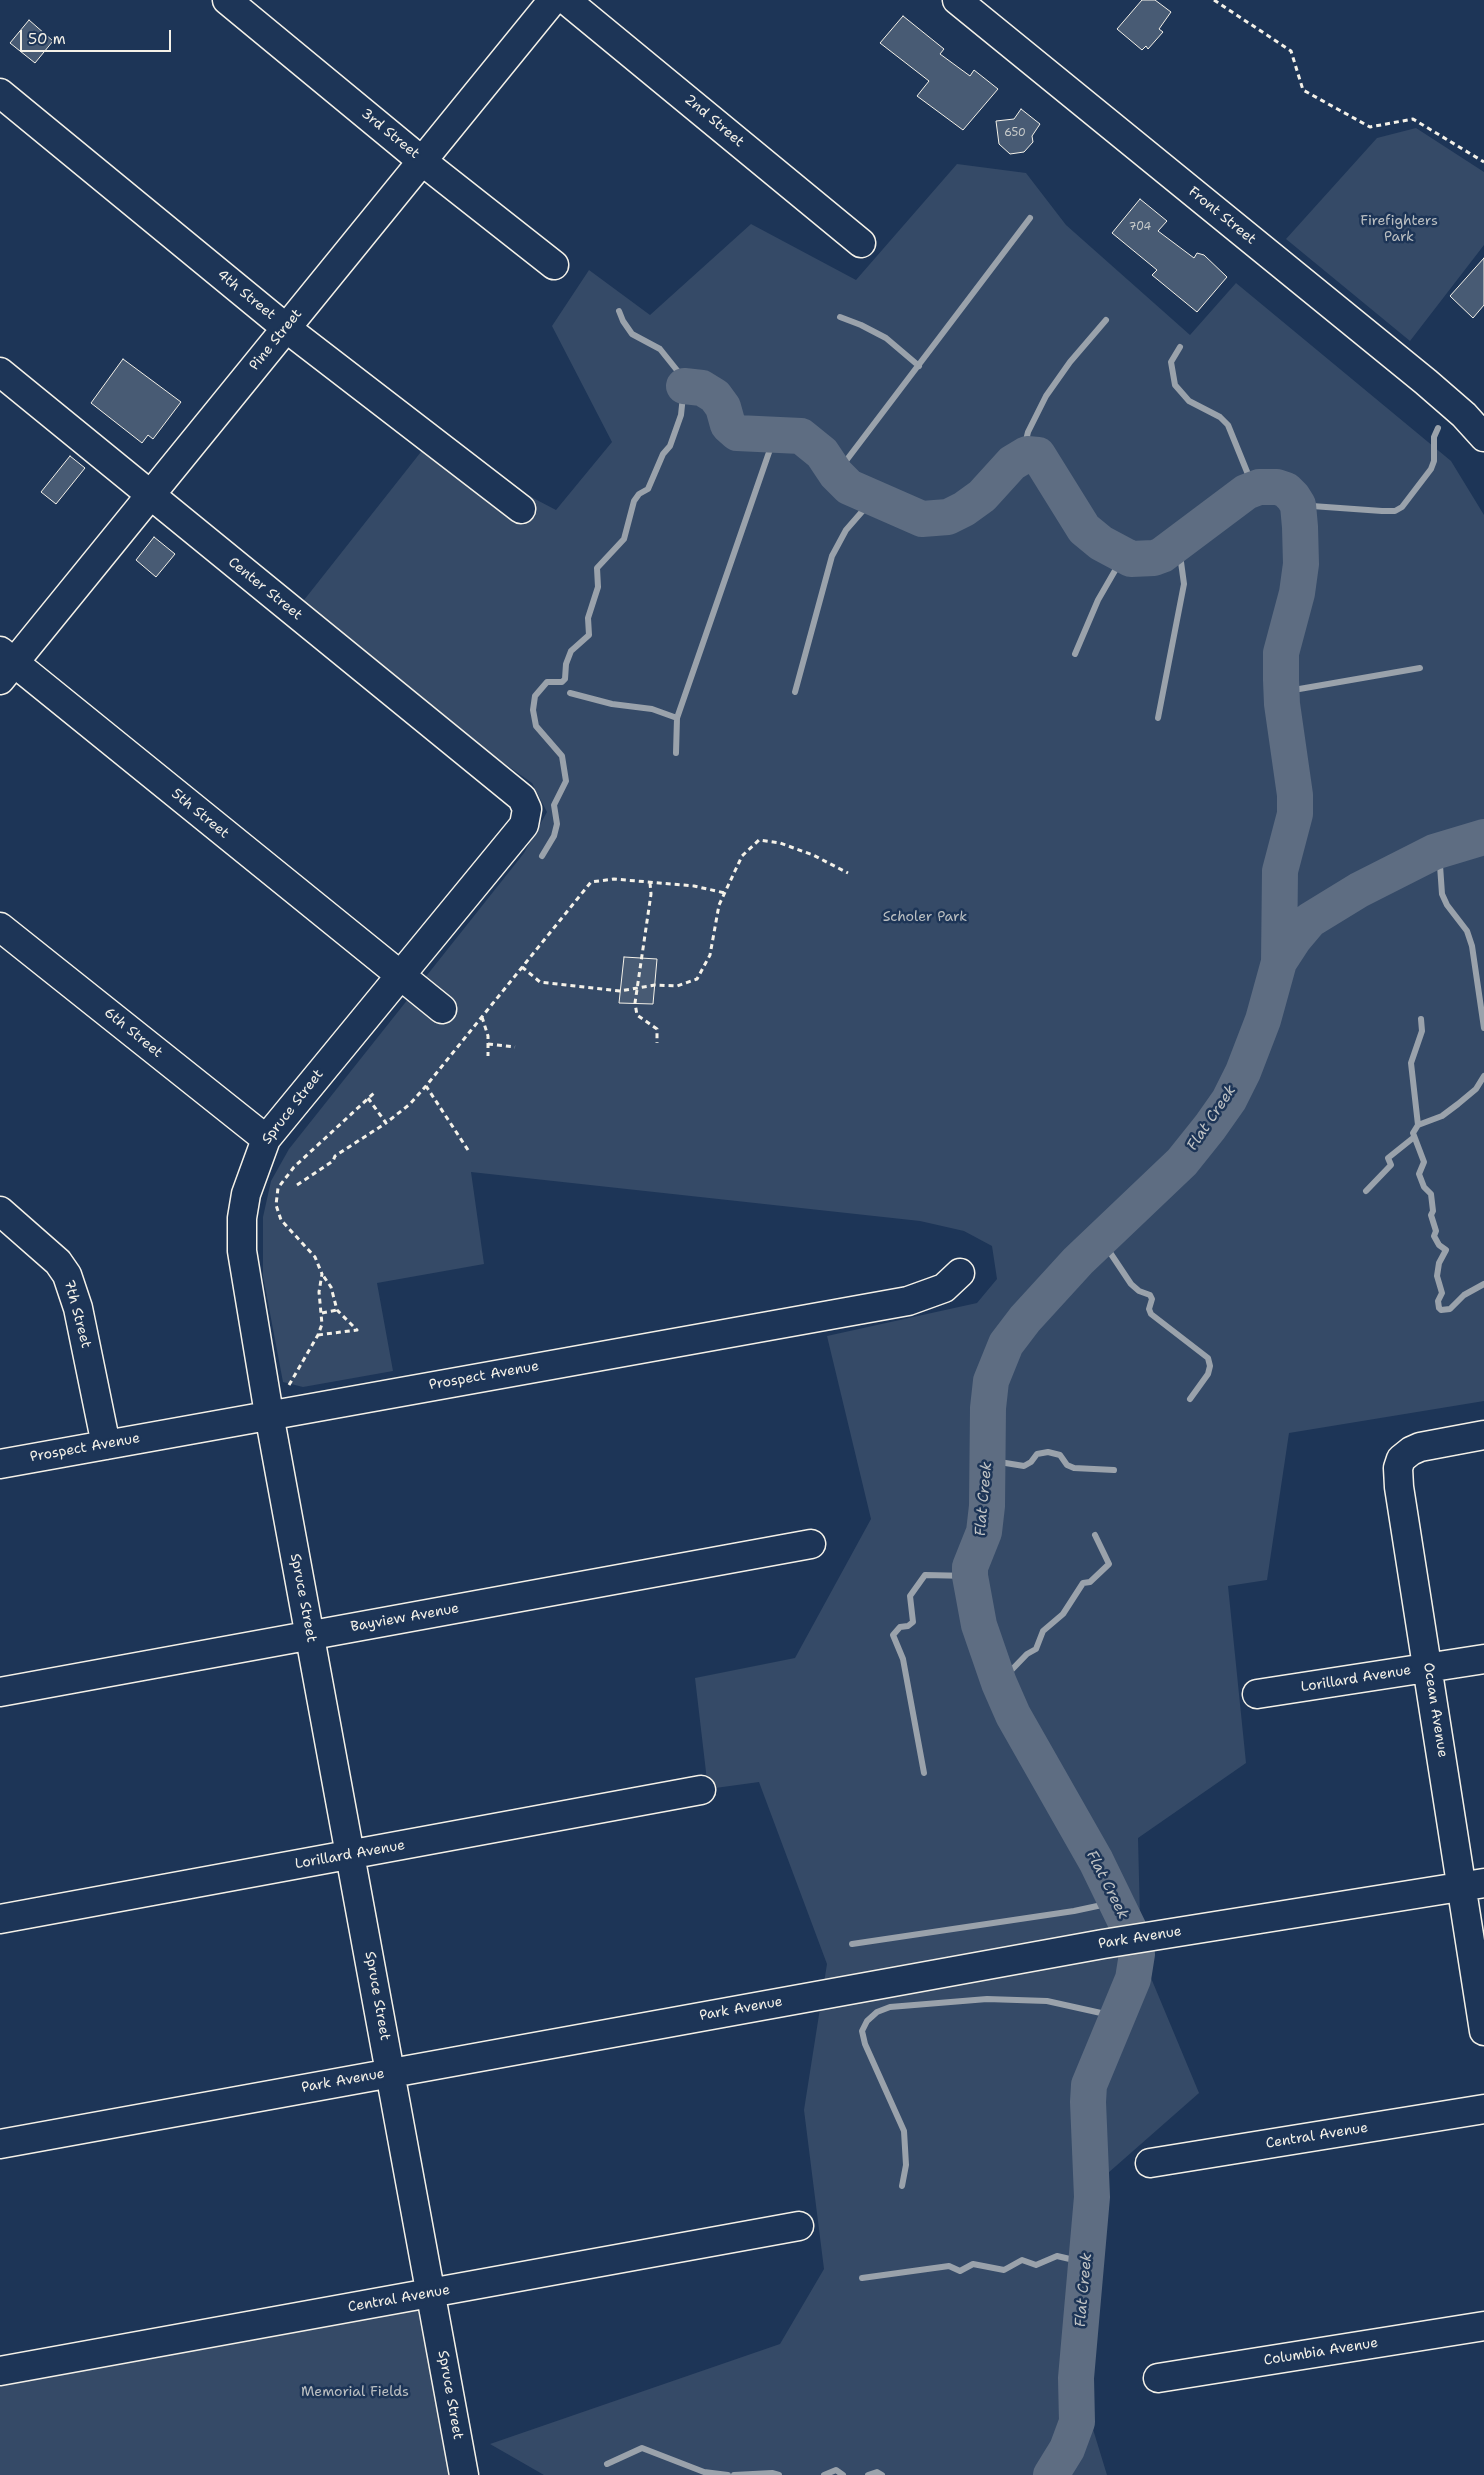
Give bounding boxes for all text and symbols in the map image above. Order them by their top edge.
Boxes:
scale bar [22,20,174,52]
text: 50 m [28,29,66,49]
street label: 2nd Street [681,91,747,151]
street label: 3rd Street [357,105,423,163]
house number: 650 [1004,126,1026,140]
street label: Front Street [1185,184,1259,248]
park label: Firefighters Park [1360,213,1438,246]
house number: 704 [1129,220,1151,234]
street label: 4th Street [213,266,279,324]
street label: Pine Street [246,306,306,374]
street label: Center Street [225,554,305,624]
street label: 5th Street [168,786,232,842]
park label: Scholer Park [883,909,967,925]
street label: 6th Street [100,1004,166,1062]
street label: Spruce Street [259,1066,327,1148]
water label: Flat Creek [1184,1082,1240,1154]
street label: 7th Street [60,1278,94,1350]
street label: Prospect Avenue [428,1358,540,1394]
street label: Prospect Avenue [29,1430,141,1466]
water label: Flat Creek [972,1461,996,1537]
street label: Spruce Street [286,1552,320,1644]
street label: Bayview Avenue [350,1600,460,1636]
street label: Ocean Avenue [1419,1661,1451,1759]
street label: Lorillard Avenue [1300,1662,1412,1696]
street label: Lorillard Avenue [294,1837,406,1873]
water label: Flat Creek [1082,1848,1132,1922]
street label: Park Avenue [1097,1923,1183,1953]
street label: Spruce Street [361,1950,393,2042]
street label: Park Avenue [698,1993,784,2025]
street label: Park Avenue [300,2065,386,2097]
street label: Central Avenue [1265,2120,1369,2152]
water label: Flat Creek [1072,2252,1096,2328]
street label: Central Avenue [347,2282,451,2316]
street label: Columbia Avenue [1263,2335,1379,2369]
street label: Spruce Street [434,2349,466,2441]
park label: Memorial Fields [301,2384,409,2400]

